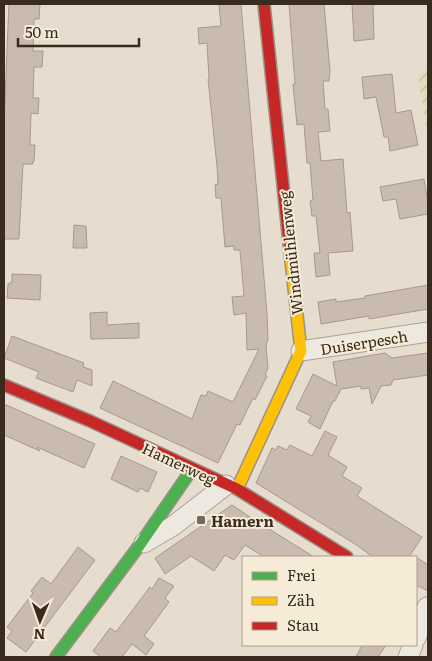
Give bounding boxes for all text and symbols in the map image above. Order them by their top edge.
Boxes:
scale bar [18,15,139,47]
text: 50 m [25,20,59,43]
street label: Windmühlenweg [272,189,308,316]
street label: Duiserpesch [319,324,410,360]
street label: Hamerweg [139,436,220,490]
place label: Hamern [211,509,274,532]
marker: Hamern [195,514,207,526]
legend [242,556,417,646]
text: Frei [287,563,316,586]
text: Zäh [287,588,315,611]
north arrow [15,596,65,646]
text: Stau [287,613,319,636]
text: N [33,625,46,645]

